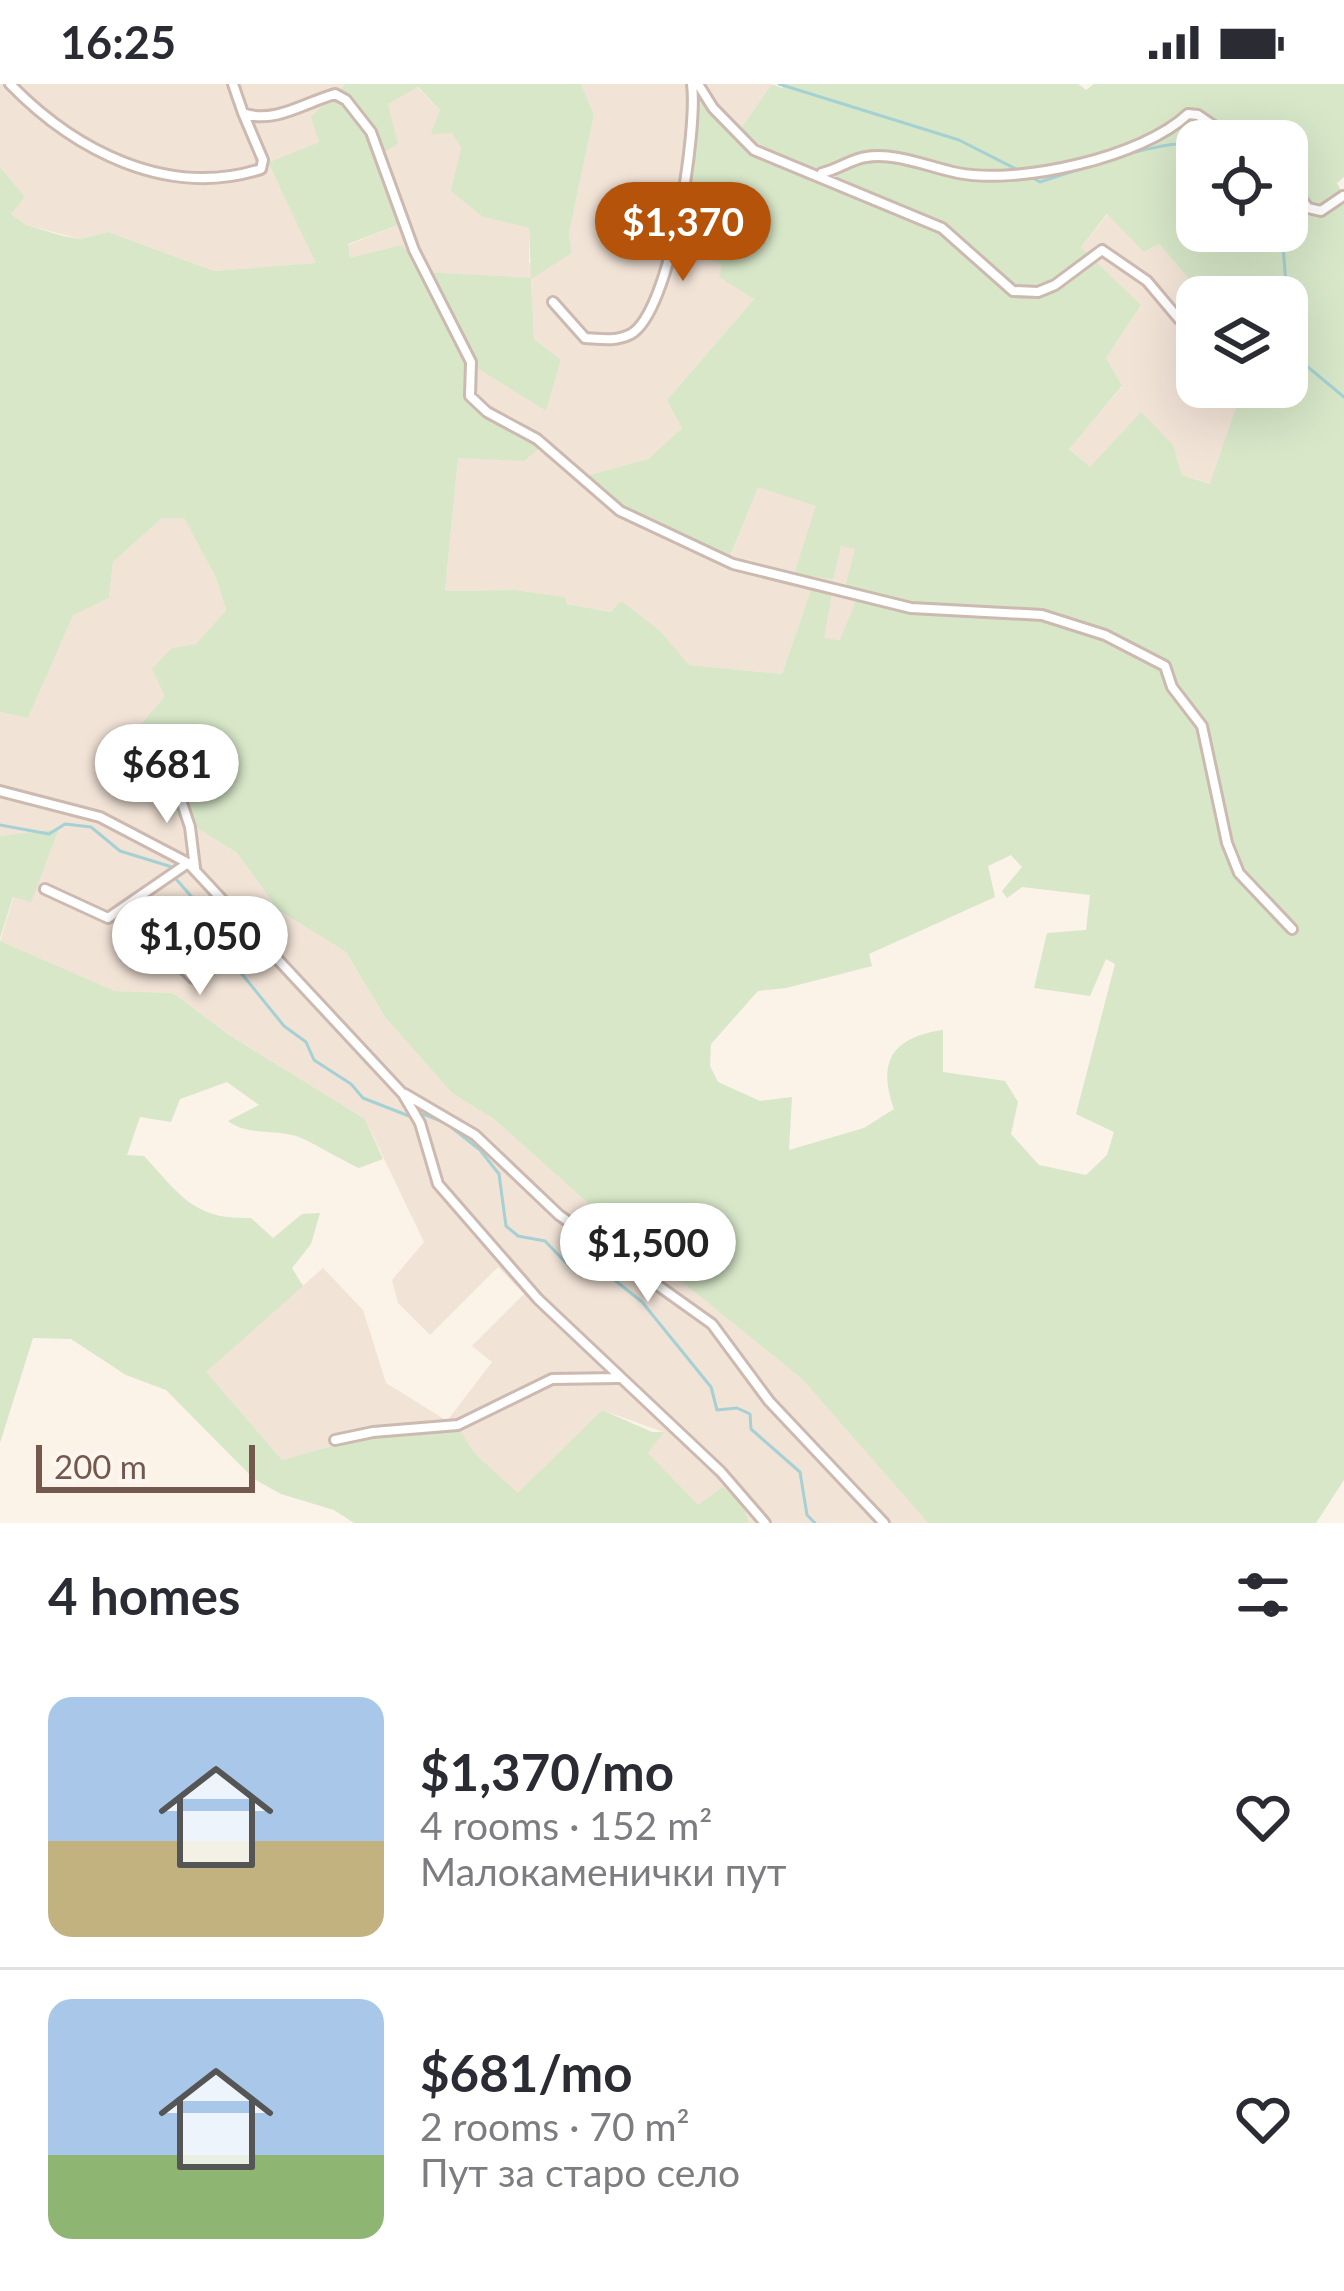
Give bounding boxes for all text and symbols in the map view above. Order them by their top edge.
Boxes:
text: 16:25 [60,15,176,69]
map controls [1176,120,1308,408]
button: locate [1176,120,1308,252]
pin: $1,370 [585,182,781,284]
text: $1,370 [622,198,744,244]
button: layers [1176,276,1308,408]
pin: $681 [96,724,238,826]
text: $681 [122,740,212,786]
pin: $1,050 [102,896,298,998]
text: $1,050 [139,912,261,958]
pin: $1,500 [550,1203,746,1305]
text: $1,500 [587,1219,709,1265]
scale bar [36,1439,255,1492]
text: 200 m [54,1446,147,1486]
icon: filters [1230,1562,1296,1628]
text: 4 homes [48,1565,240,1626]
text: $1,370/mo [420,1741,674,1802]
icon: home [144,1745,288,1889]
icon: heart [1230,1784,1296,1850]
text: 4 rooms · 152 m² [420,1802,712,1848]
text: Малокаменички пут [420,1848,787,1894]
text: $681/mo [420,2042,633,2103]
icon: home [144,2047,288,2191]
icon: heart [1230,2086,1296,2152]
text: 2 rooms · 70 m² [420,2103,690,2149]
text: Пут за старо село [420,2149,740,2195]

